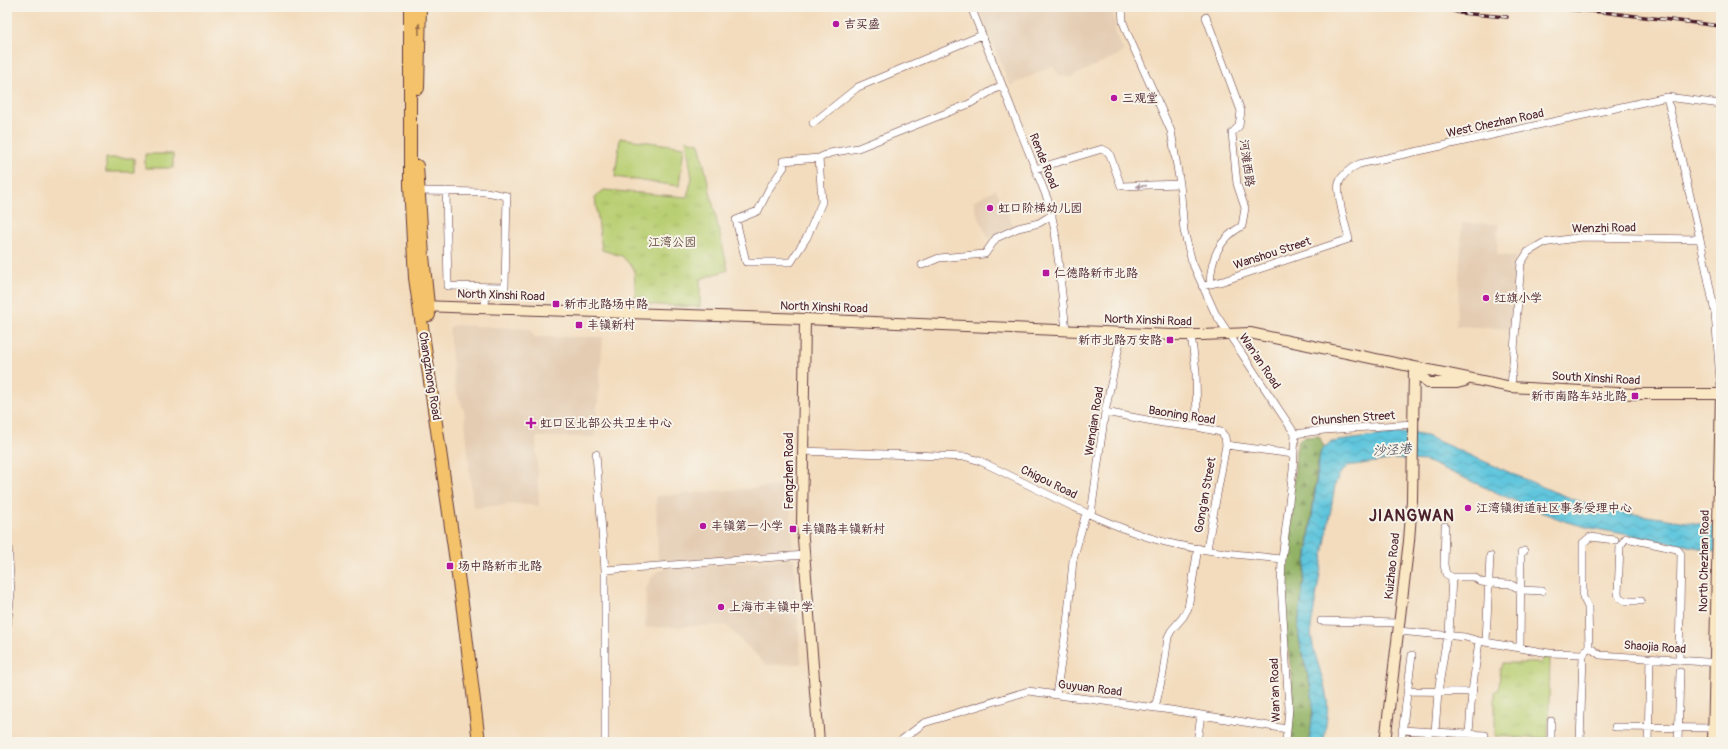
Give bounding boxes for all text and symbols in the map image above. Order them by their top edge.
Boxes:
place label: 吉买盛 [844,17,880,32]
marker: 吉买盛 [831,19,841,29]
one-way arrow [416,23,423,35]
place label: 三观堂 [1122,91,1158,106]
marker: 三观堂 [1109,93,1119,103]
street label: West Chezhan Road [1445,106,1545,141]
street label: Rende Road [1026,131,1062,191]
street label: 河滩西路 [1236,138,1257,188]
one-way arrow [1135,183,1147,190]
place label: 虹口阶梯幼儿园 [998,201,1082,216]
marker: 虹口阶梯幼儿园 [985,203,995,213]
street label: Wenzhi Road [1572,220,1636,237]
street label: Wanshou Street [1231,234,1313,273]
park label: 江湾公园 [648,235,696,250]
place label: 仁德路新市北路 [1054,266,1138,281]
marker: 仁德路新市北路 [1041,268,1051,278]
street label: North Xinshi Road [457,286,545,305]
place label: 红旗小学 [1494,291,1542,306]
marker: 红旗小学 [1481,293,1491,303]
place label: 新市北路场中路 [564,297,648,312]
street label: North Xinshi Road [780,298,868,317]
marker: 新市北路场中路 [551,299,561,309]
street label: North Xinshi Road [1104,311,1192,330]
place label: 丰镇新村 [587,318,635,333]
marker: 丰镇新村 [574,320,584,330]
street label: Changzhong Road [415,331,444,422]
street label: Wan'an Road [1235,331,1284,392]
place label: 新市北路万安路 [1078,333,1162,348]
marker: 新市北路万安路 [1165,335,1175,345]
street label: South Xinshi Road [1551,369,1641,388]
street label: Wenqian Road [1082,385,1107,457]
place label: 新市南路车站北路 [1531,389,1627,404]
marker: 新市南路车站北路 [1630,391,1640,401]
street label: Baoning Road [1147,403,1217,428]
street label: Chunshen Street [1310,408,1396,429]
place label: 虹口区北部公共卫生中心 [540,416,672,431]
marker: 虹口区北部公共卫生中心 [525,417,537,429]
street label: Fengzhen Road [782,432,797,510]
water label: 沙泾港 [1372,441,1414,459]
street label: Gong'an Street [1191,456,1220,534]
street label: Chigou Road [1018,462,1080,503]
place label: 江湾镇街道社区事务受理中心 [1476,501,1632,516]
marker: 江湾镇街道社区事务受理中心 [1463,503,1473,513]
district label: JIANGWAN [1369,506,1455,526]
street label: North Chezhan Road [1696,510,1713,612]
place label: 丰镇第一小学 [711,519,783,534]
marker: 丰镇第一小学 [698,521,708,531]
place label: 丰镇路丰镇新村 [801,522,885,537]
marker: 丰镇路丰镇新村 [788,524,798,534]
street label: Kuizhao Road [1382,532,1403,600]
place label: 场中路新市北路 [458,559,542,574]
marker: 场中路新市北路 [445,561,455,571]
place label: 上海市丰镇中学 [729,600,813,615]
marker: 上海市丰镇中学 [716,602,726,612]
street label: Shaojia Road [1623,638,1687,657]
street label: Wan'an Road [1267,658,1284,722]
street label: Guyuan Road [1057,677,1123,700]

